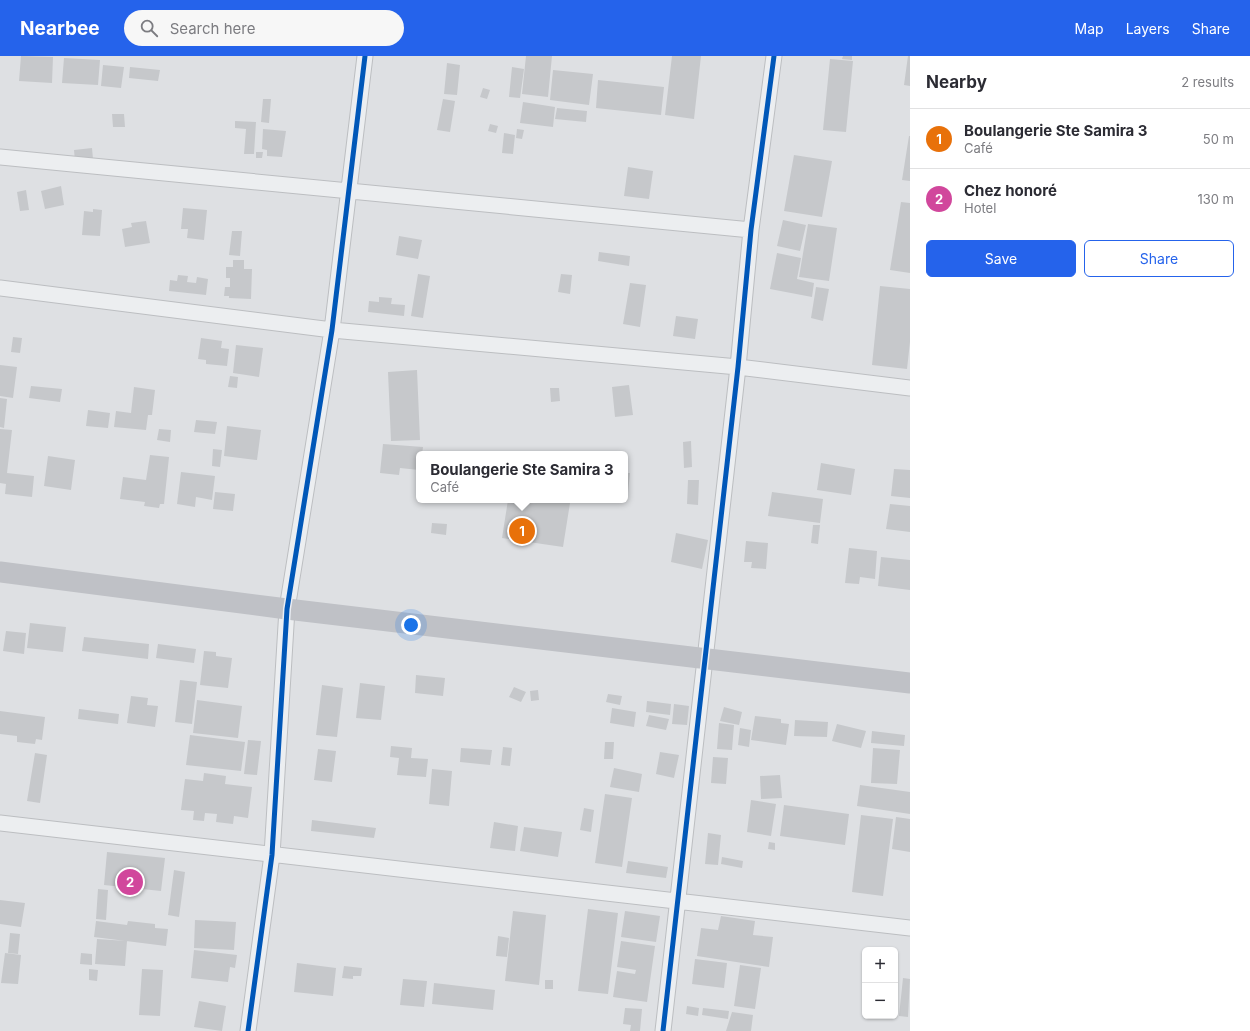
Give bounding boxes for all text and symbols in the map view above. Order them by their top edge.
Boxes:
search box [124,10,404,46]
text: Nearbee [20,17,100,40]
icon: search [138,17,160,39]
text: Search here [170,19,255,38]
text: Map [1075,20,1104,37]
text: Layers [1126,20,1170,37]
text: Share [1192,20,1230,37]
text: Nearby [926,72,987,92]
text: 2 results [1181,74,1234,90]
text: Boulangerie Ste Samira 3 [964,121,1148,140]
text: 1 [936,131,942,147]
text: 50 m [1203,131,1234,147]
text: Café [964,140,993,156]
text: Chez honoré [964,181,1057,200]
text: 2 [935,191,943,207]
text: 130 m [1197,191,1234,207]
text: Hotel [964,200,996,216]
button: Save [926,240,1076,277]
button: Share [1084,240,1234,277]
popup [416,451,628,503]
text: Boulangerie Ste Samira 3 [430,460,614,479]
text: Café [430,479,459,495]
pin: 1 [509,516,535,546]
your location [401,615,421,635]
pin: 2 [117,867,143,897]
map controls [862,947,898,1019]
button: + [862,947,898,983]
button: − [862,983,898,1019]

